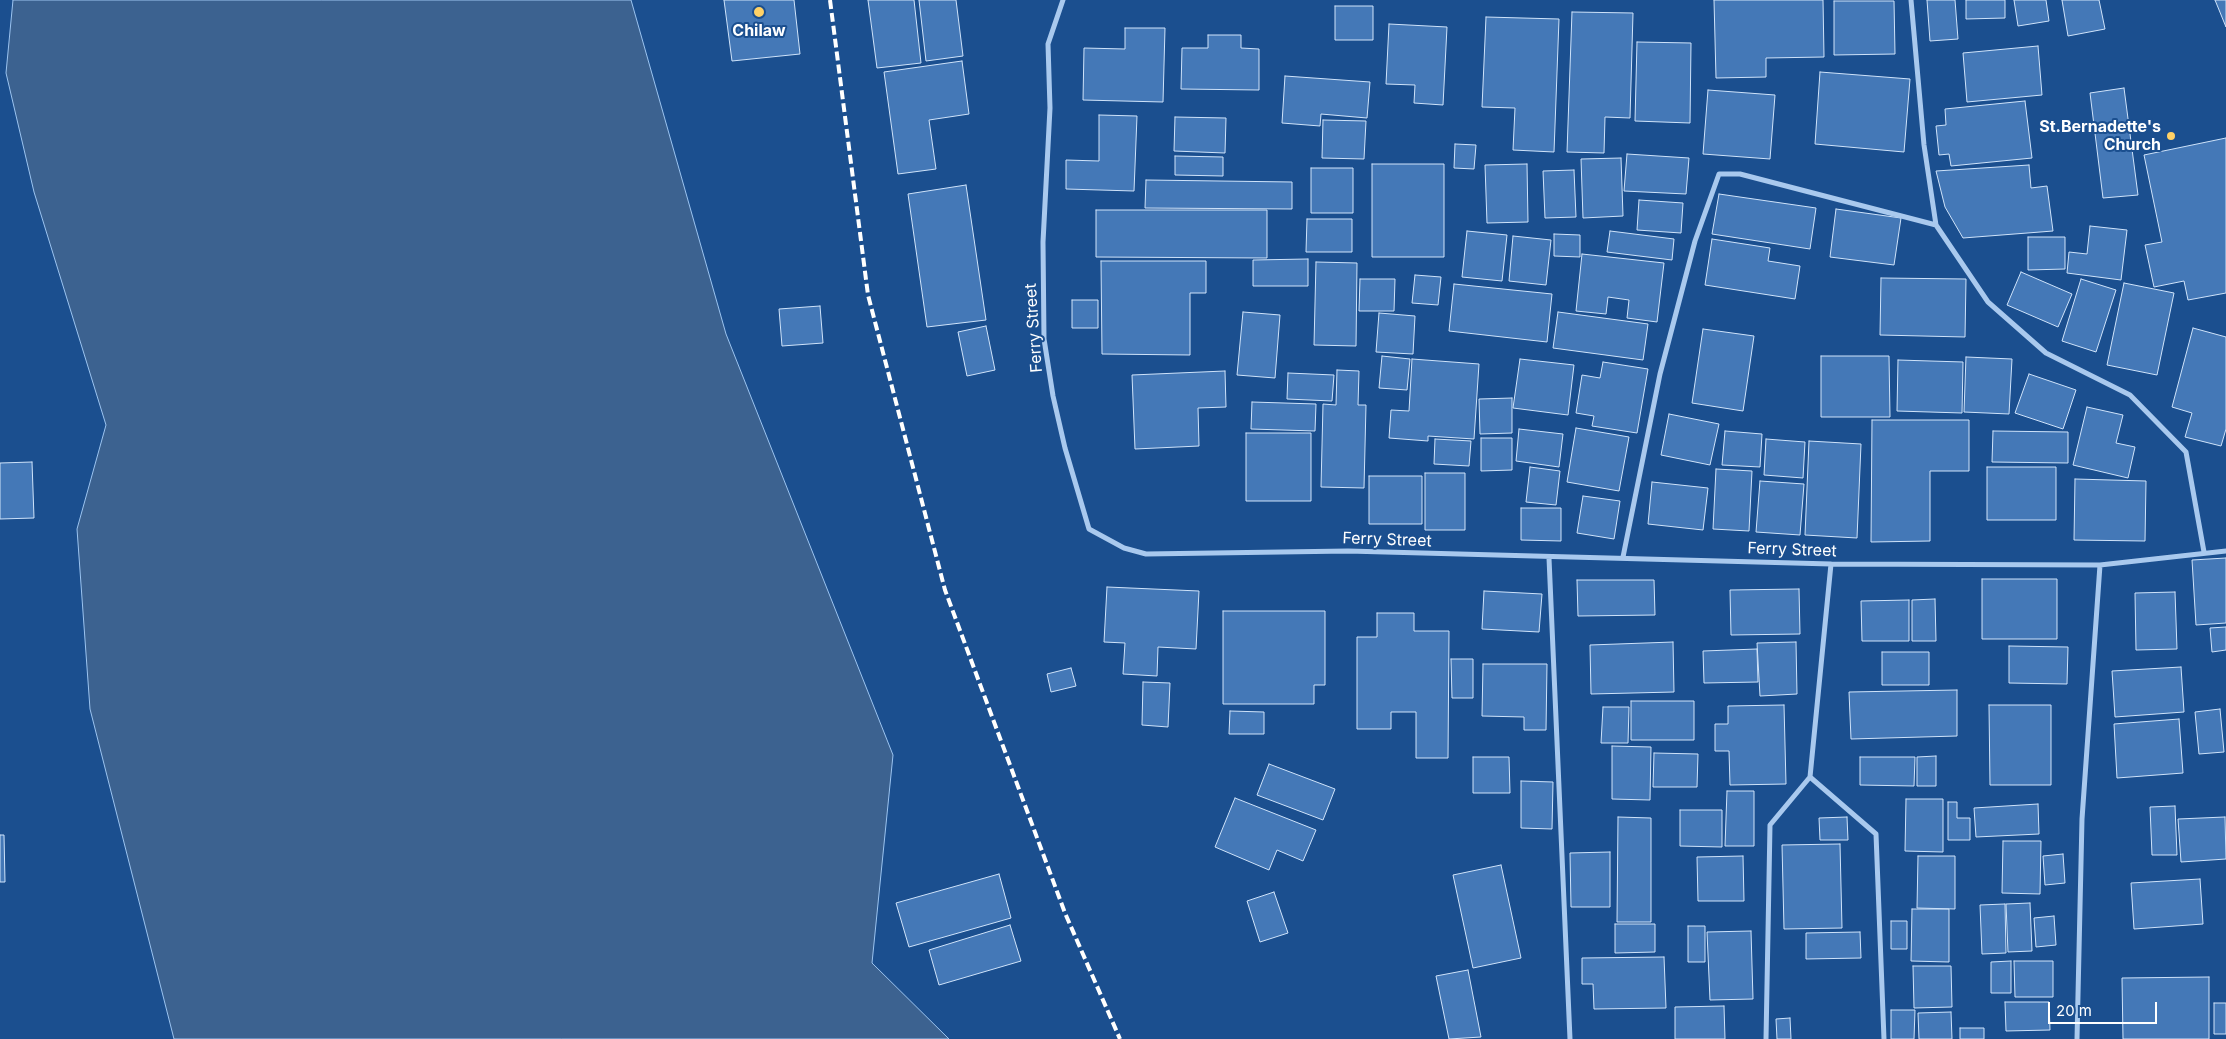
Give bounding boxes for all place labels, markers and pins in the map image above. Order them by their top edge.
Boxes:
marker: Chilaw [752,5,766,19]
place label: Chilaw [732,21,786,41]
place label: St.Bernadette's Church [2039,117,2161,155]
marker: St.Bernadette's Church [2165,130,2177,142]

